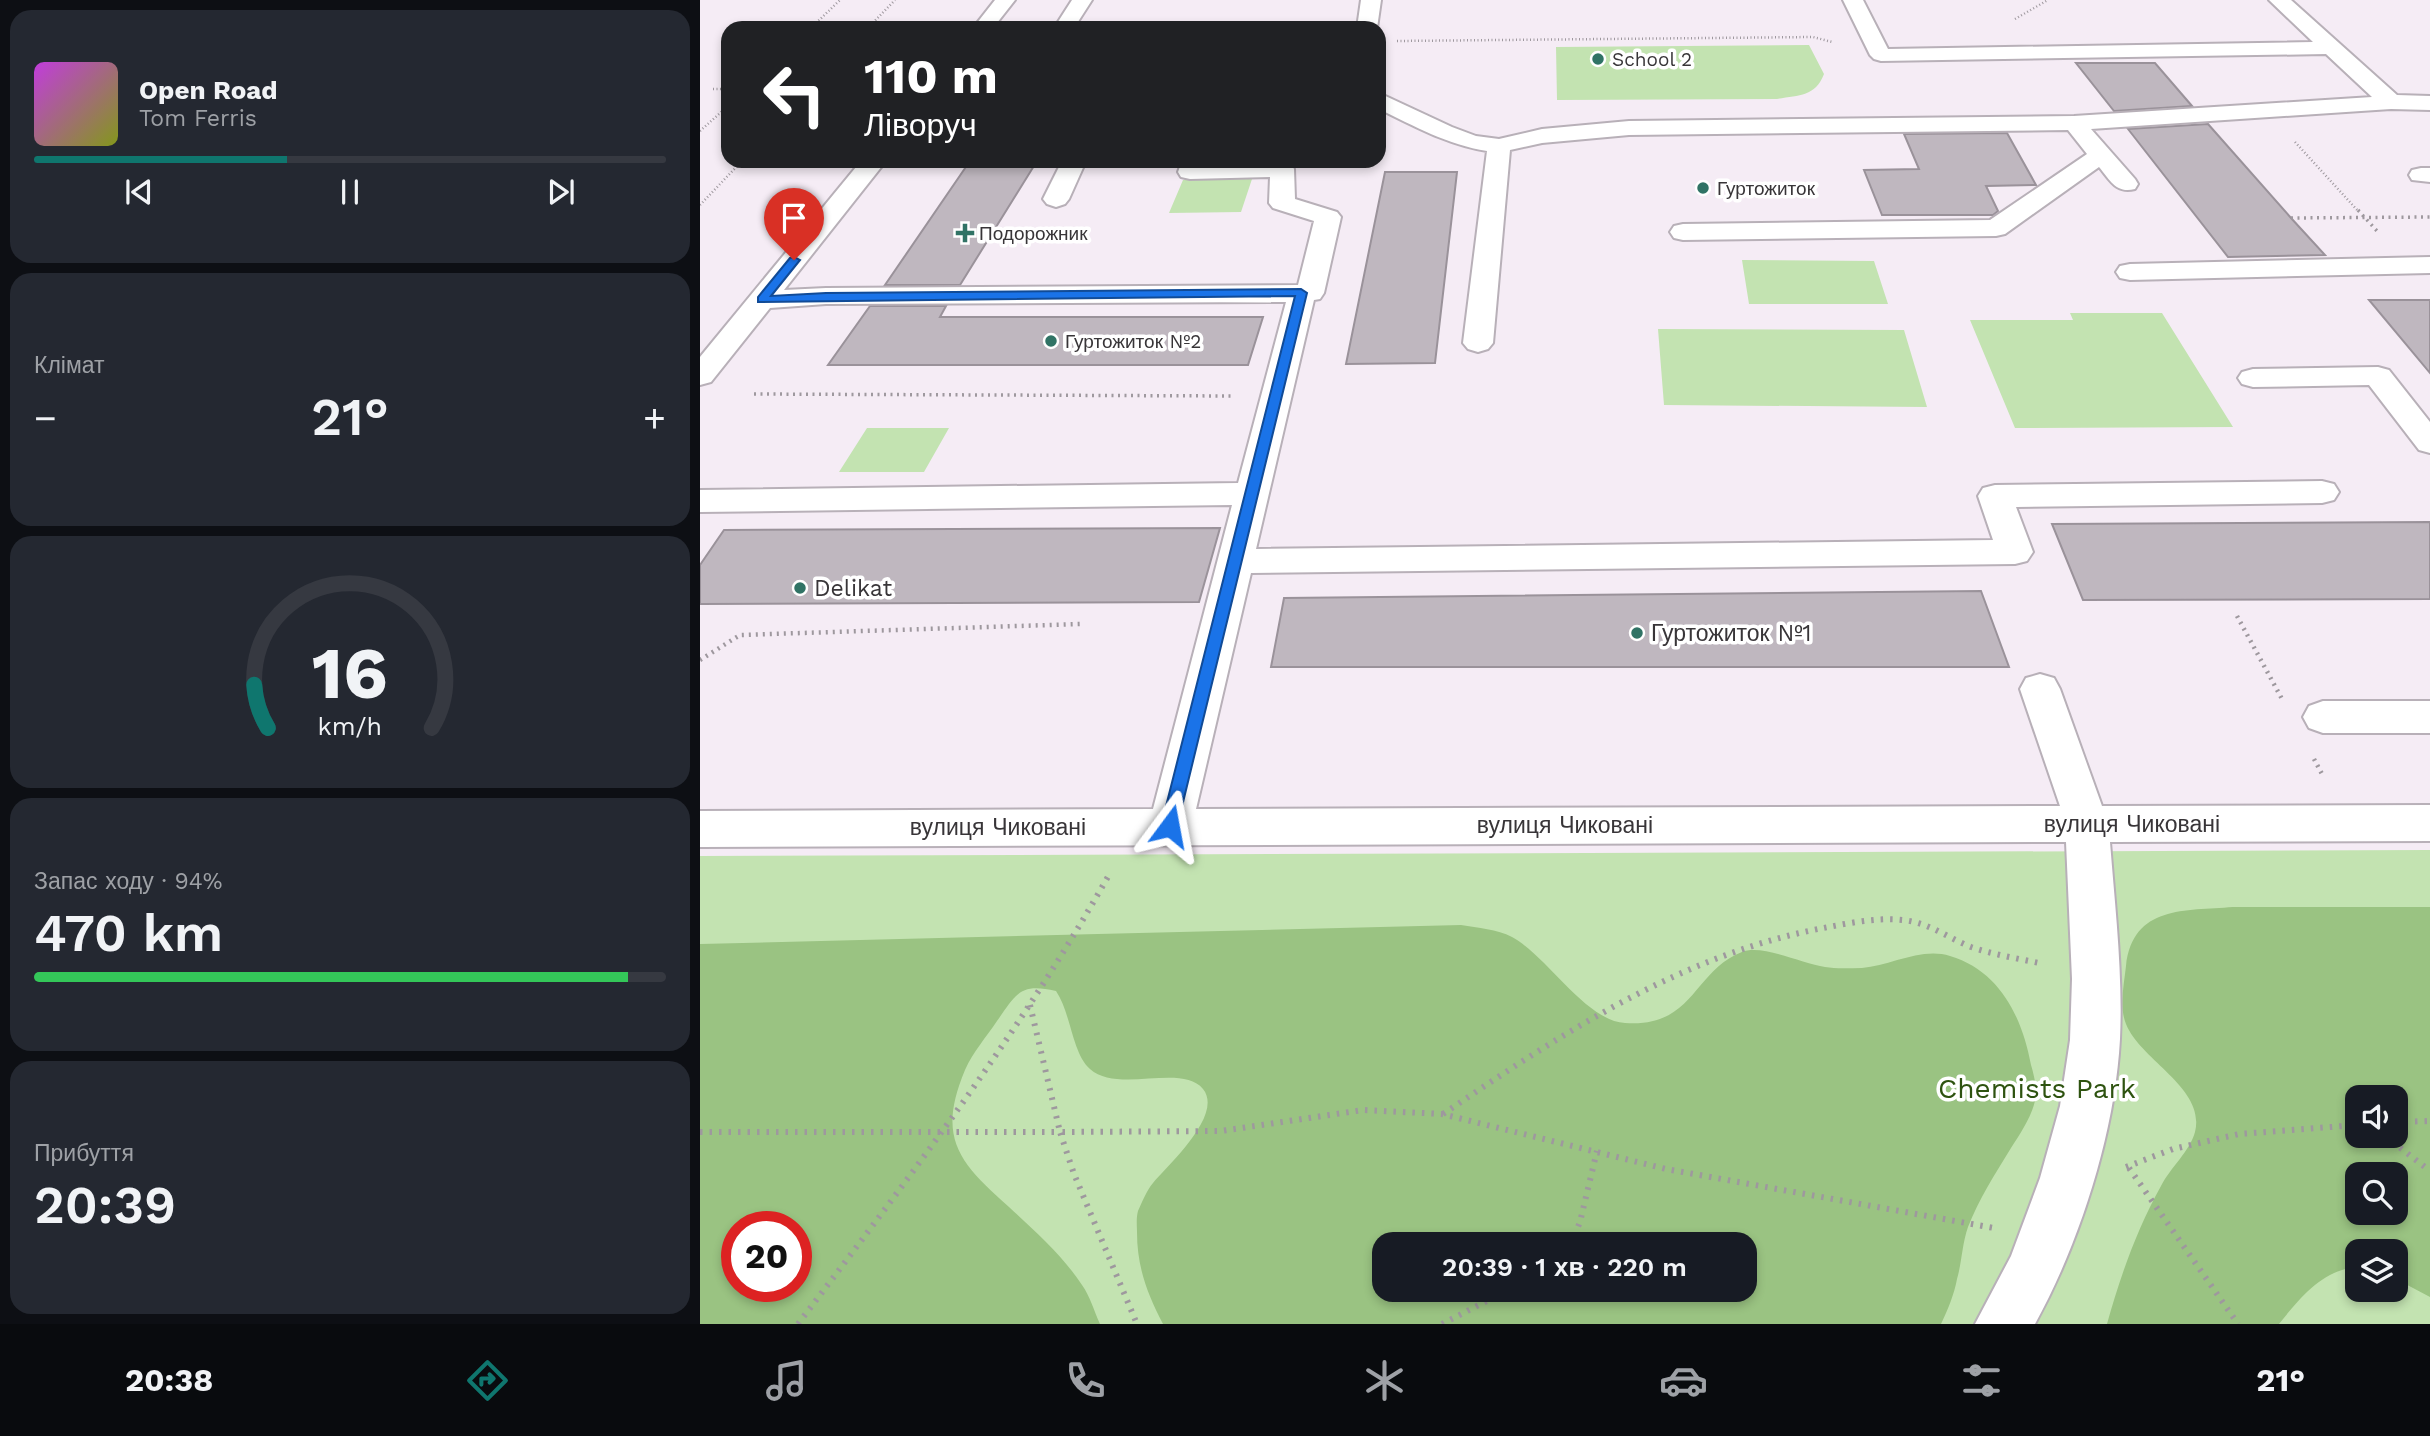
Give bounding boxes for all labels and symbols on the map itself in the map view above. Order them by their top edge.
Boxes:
place label: School 2 [1612,48,1692,71]
marker: School 2 [1590,51,1606,67]
place label: Гуртожиток [1717,177,1816,200]
marker: Гуртожиток [1695,180,1711,196]
pin [764,188,824,260]
place label: Подорожник [979,222,1088,245]
marker: Подорожник [957,225,973,241]
place label: Гуртожиток №2 [1065,330,1201,353]
marker: Гуртожиток №2 [1043,333,1059,349]
place label: Delikat [814,575,892,602]
marker: Delikat [792,580,808,596]
place label: Гуртожиток №1 [1651,620,1812,647]
marker: Гуртожиток №1 [1629,625,1645,641]
position arrow [1133,789,1207,863]
street label: вулиця Чиковані [2044,811,2220,838]
street label: вулиця Чиковані [1477,812,1653,839]
street label: вулиця Чиковані [910,814,1086,841]
park label: Chemists Park [1938,1072,2136,1105]
speed limit sign: 20 [721,1211,812,1302]

